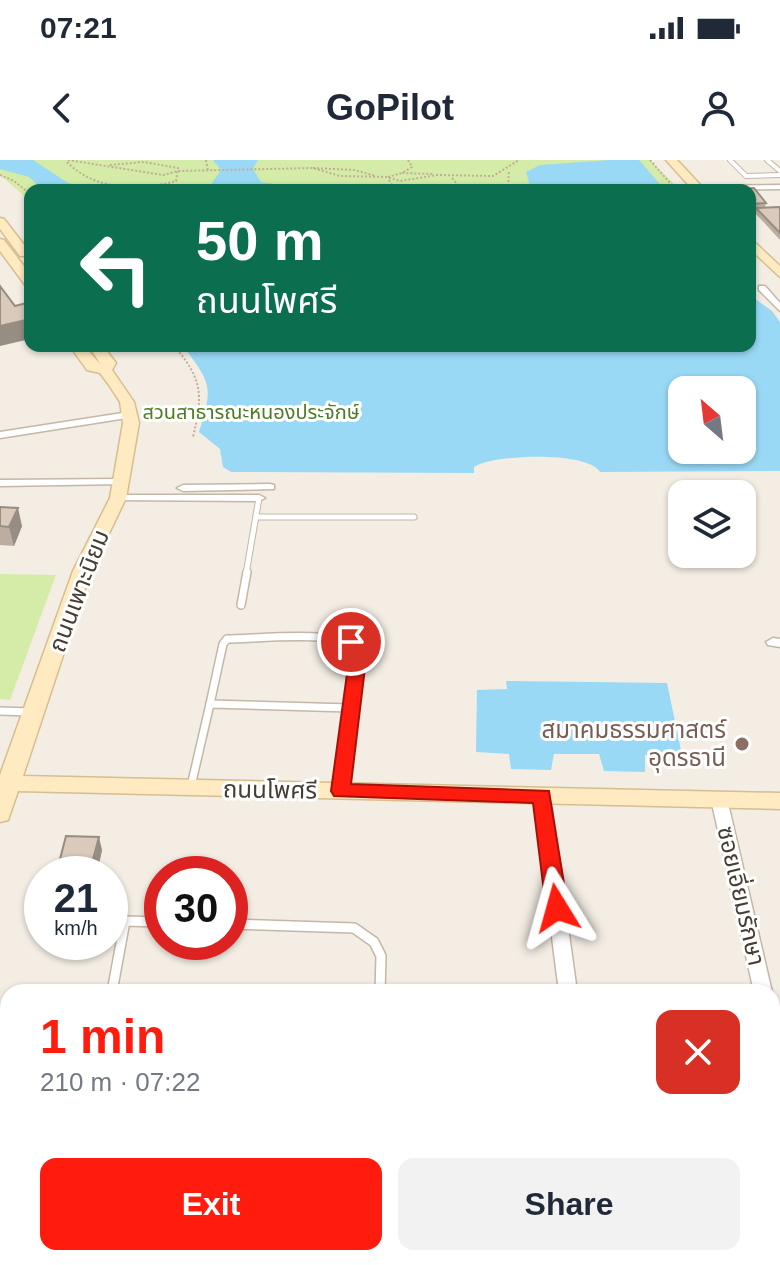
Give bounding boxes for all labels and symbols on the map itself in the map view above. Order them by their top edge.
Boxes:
north arrow [668,376,756,464]
park label: สวนสาธารณะหนองประจักษ์ [142,401,360,423]
street label: ถนนเพาะนิยม [43,526,114,656]
pin [317,608,385,676]
place label: สมาคมธรรมศาสตร์ อุดรธานี [542,716,727,773]
marker: สมาคมธรรมศาสตร์ อุดรธานี [733,735,751,753]
street label: ถนนโพศรี [223,775,317,804]
street label: ซอยเอี่ยมรักษา [712,823,774,968]
speed limit sign: 30 [144,856,248,960]
position arrow [515,866,599,950]

